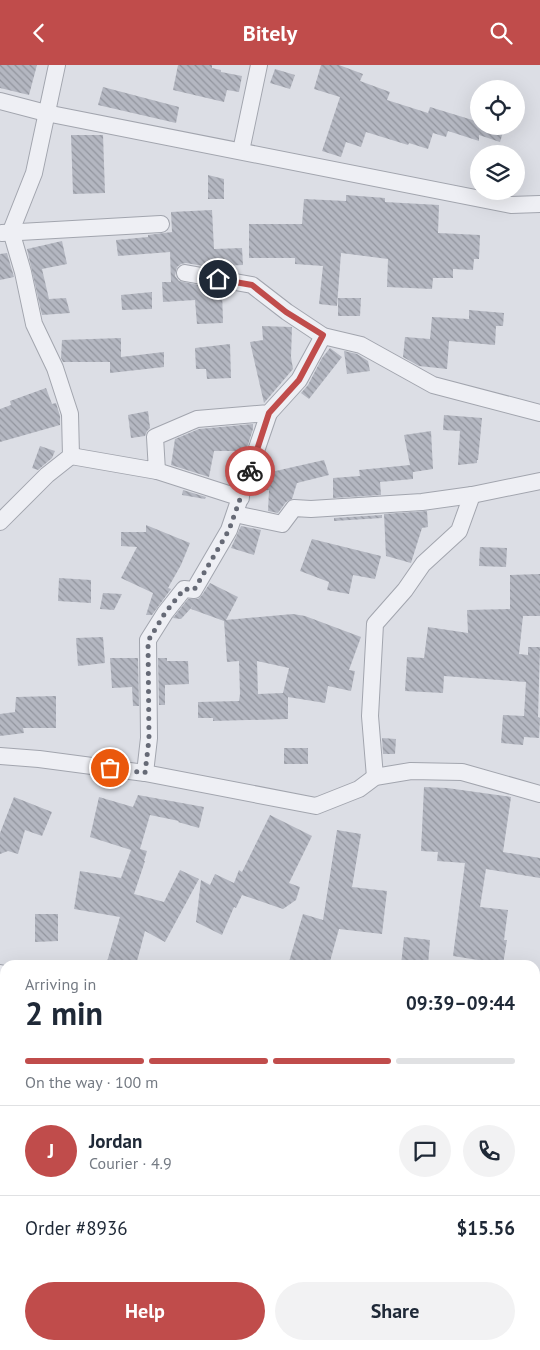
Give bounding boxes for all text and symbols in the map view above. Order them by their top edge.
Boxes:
icon: back [25,19,53,47]
text: Bitely [243,19,297,47]
icon: search [487,19,515,47]
map controls [470,80,525,200]
button: locate [470,80,525,135]
button: layers [470,145,525,200]
pin [197,258,239,300]
icon: home [204,265,232,293]
courier [225,446,275,496]
icon: bike [236,457,264,485]
pin [89,747,131,789]
icon: bag [96,754,124,782]
text: Arriving in [25,974,96,994]
text: 09:39–09:44 [406,991,515,1015]
text: 2 min [25,992,103,1034]
text: On the way · 100 m [25,1072,158,1092]
button: chat [399,1125,451,1177]
button: phone [463,1125,515,1177]
text: Jordan [89,1129,142,1153]
text: J [48,1139,54,1163]
text: Courier · 4.9 [89,1153,172,1173]
text: Order #8936 [25,1216,128,1240]
text: $15.56 [456,1216,515,1240]
button: Help [25,1282,265,1340]
button: Share [275,1282,515,1340]

